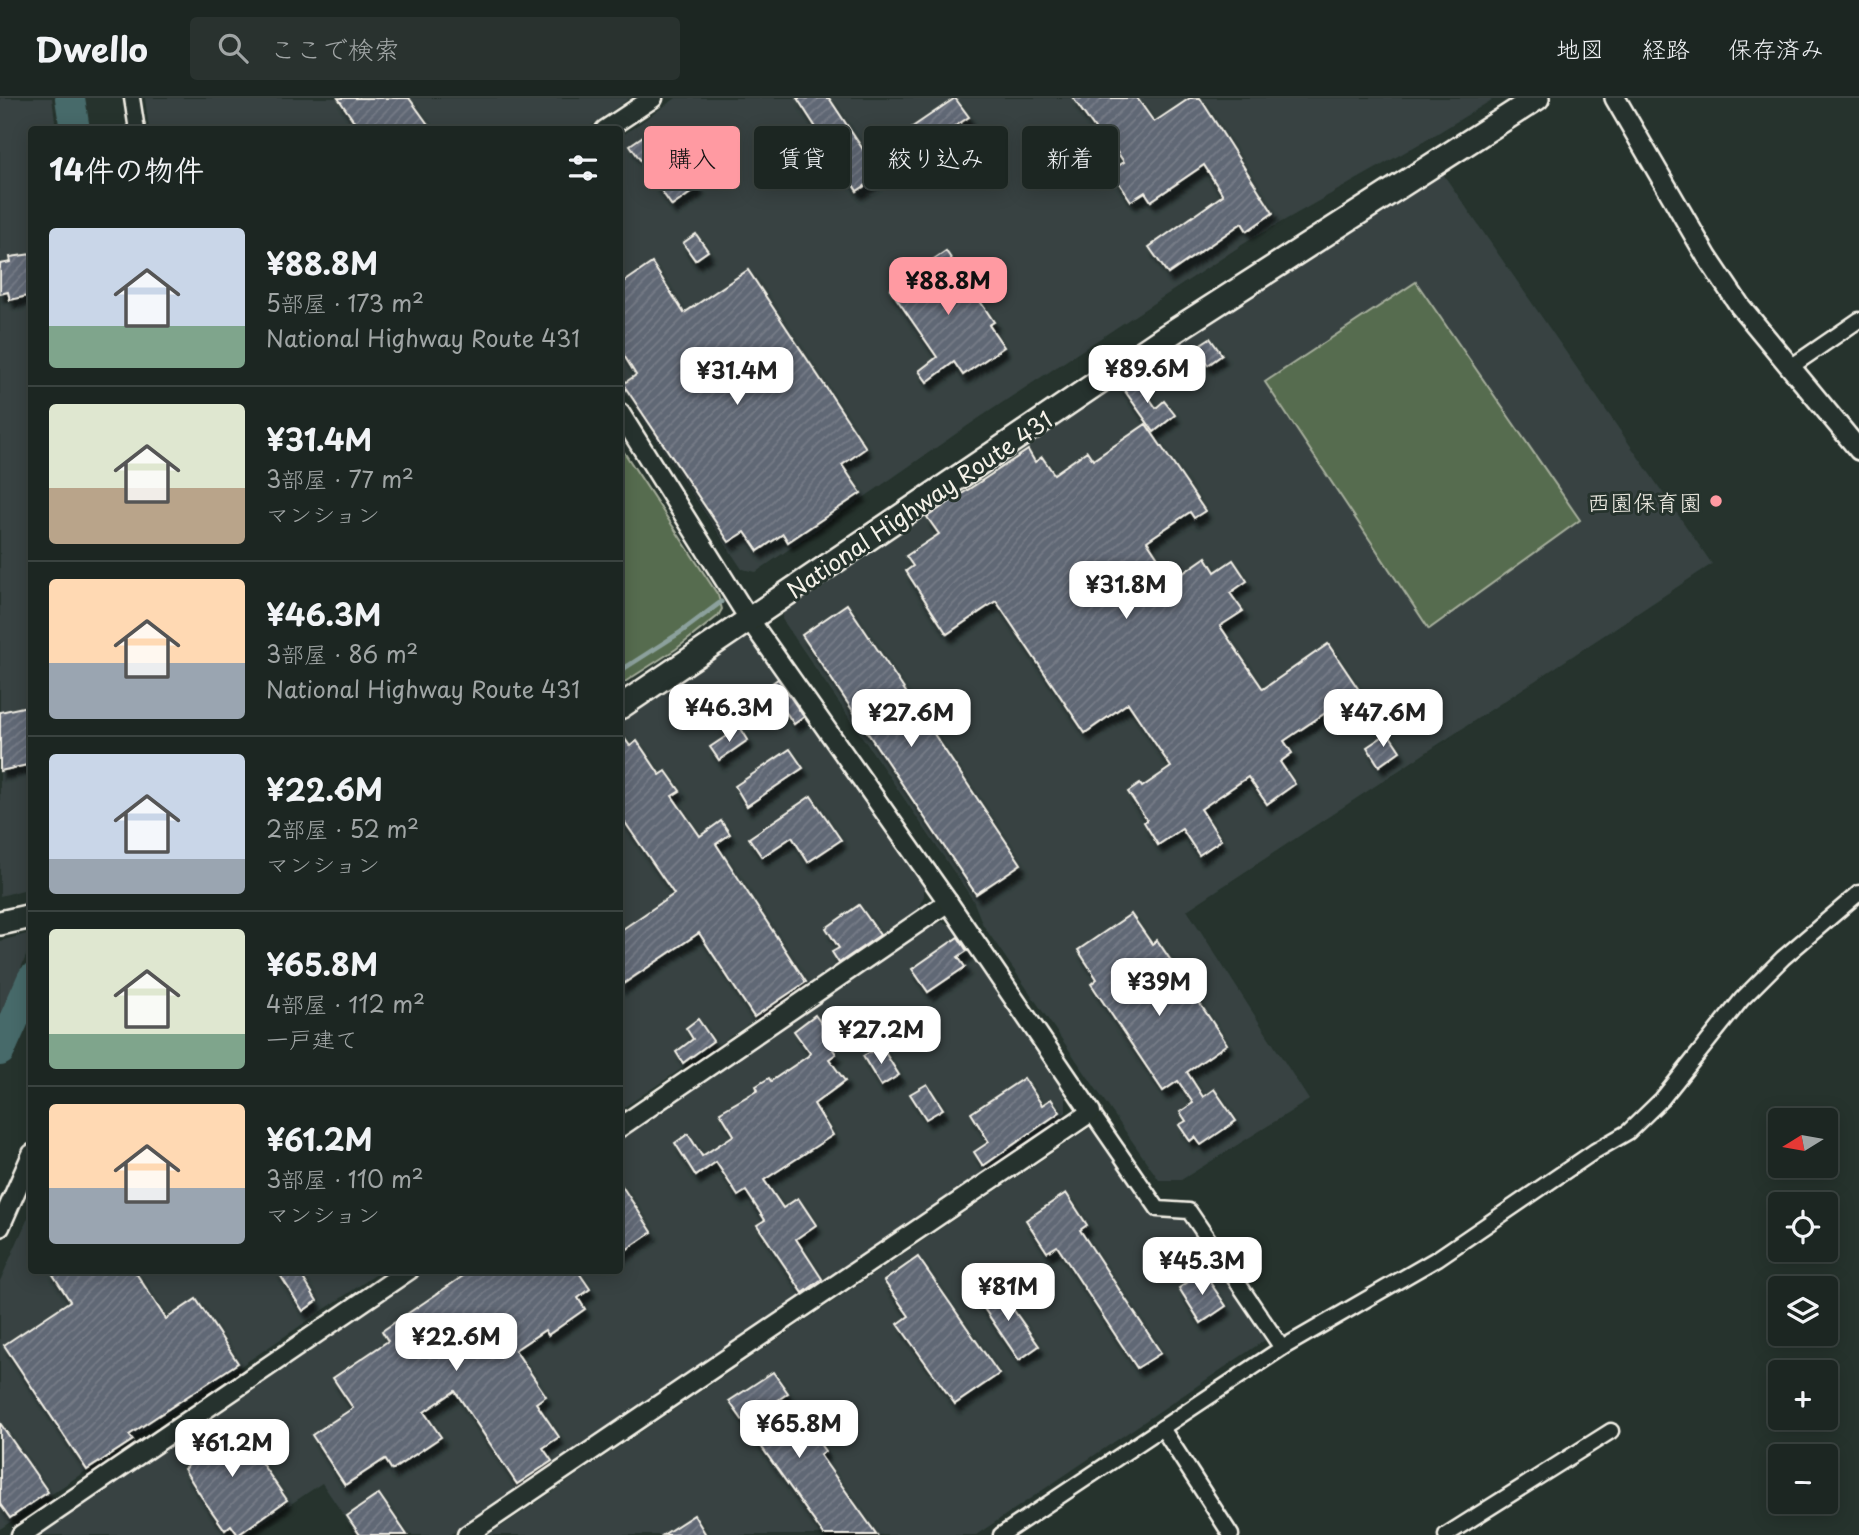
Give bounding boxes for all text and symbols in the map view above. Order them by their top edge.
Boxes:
search box [190,17,680,80]
text: Dwello [35,23,148,73]
icon: search [214,29,252,67]
text: ここで検索 [270,29,400,68]
text: 地図 [1556,30,1604,66]
text: 経路 [1642,30,1690,66]
text: 保存済み [1728,30,1824,66]
chip: 購入 [644,126,740,189]
chip: 賃貸 [754,126,850,189]
chip: 絞り込み [864,126,1008,189]
chip: 新着 [1022,126,1118,189]
text: 14件の物件 [49,146,204,191]
icon: filters [564,149,602,187]
text: ¥88.8M [266,240,378,285]
icon: home [105,256,189,340]
pin: ¥88.8M [891,258,1005,317]
text: ¥88.8M [905,262,991,297]
text: 5部屋 · 173 m² [266,285,424,320]
text: National Highway Route 431 [266,320,580,355]
pin: ¥89.6M [1090,345,1204,405]
pin: ¥31.4M [680,348,794,407]
text: ¥89.6M [1105,350,1189,385]
text: ¥31.4M [696,352,778,387]
street label: National Highway Route 431 [779,402,1059,606]
text: ¥31.4M [266,416,372,461]
icon: home [105,432,189,516]
text: 3部屋 · 77 m² [266,461,414,496]
place label: 西園保育園 [1587,484,1702,519]
marker: 西園保育園 [1708,493,1724,509]
text: マンション [266,496,380,531]
pin: ¥31.8M [1069,561,1183,621]
text: ¥31.8M [1085,566,1167,601]
text: ¥46.3M [266,591,381,636]
icon: home [105,607,189,691]
text: 3部屋 · 86 m² [266,636,418,671]
text: National Highway Route 431 [266,671,580,706]
pin: ¥46.3M [672,684,786,744]
text: ¥46.3M [685,689,773,724]
pin: ¥27.6M [854,690,968,749]
pin: ¥47.6M [1326,690,1440,749]
text: ¥27.6M [868,694,954,729]
text: ¥47.6M [1340,694,1426,729]
text: ¥22.6M [266,766,383,811]
icon: home [105,782,189,866]
text: 2部屋 · 52 m² [266,811,419,846]
text: マンション [266,846,380,881]
text: ¥65.8M [266,941,378,986]
icon: home [105,957,189,1041]
pin: ¥39M [1118,958,1200,1018]
text: ¥39M [1127,963,1191,998]
text: 4部屋 · 112 m² [266,986,425,1021]
pin: ¥27.2M [824,1006,938,1066]
text: ¥27.2M [838,1011,924,1046]
text: 一戸建て [266,1021,358,1056]
north arrow [1768,1108,1838,1178]
map controls [1768,1108,1838,1514]
text: ¥61.2M [266,1116,373,1161]
icon: home [105,1132,189,1216]
text: 3部屋 · 110 m² [266,1161,424,1196]
button: locate [1768,1192,1838,1262]
text: マンション [266,1196,380,1231]
pin: ¥45.3M [1145,1238,1259,1297]
text: ¥45.3M [1159,1242,1245,1277]
pin: ¥81M [967,1264,1049,1323]
text: ¥81M [978,1268,1038,1303]
button: layers [1768,1276,1838,1346]
pin: ¥22.6M [399,1314,513,1373]
text: ¥22.6M [411,1318,501,1353]
button: + [1768,1360,1838,1430]
pin: ¥65.8M [742,1400,856,1460]
text: ¥65.8M [756,1405,842,1440]
pin: ¥61.2M [175,1420,289,1479]
text: ¥61.2M [191,1424,273,1459]
button: − [1768,1444,1838,1514]

